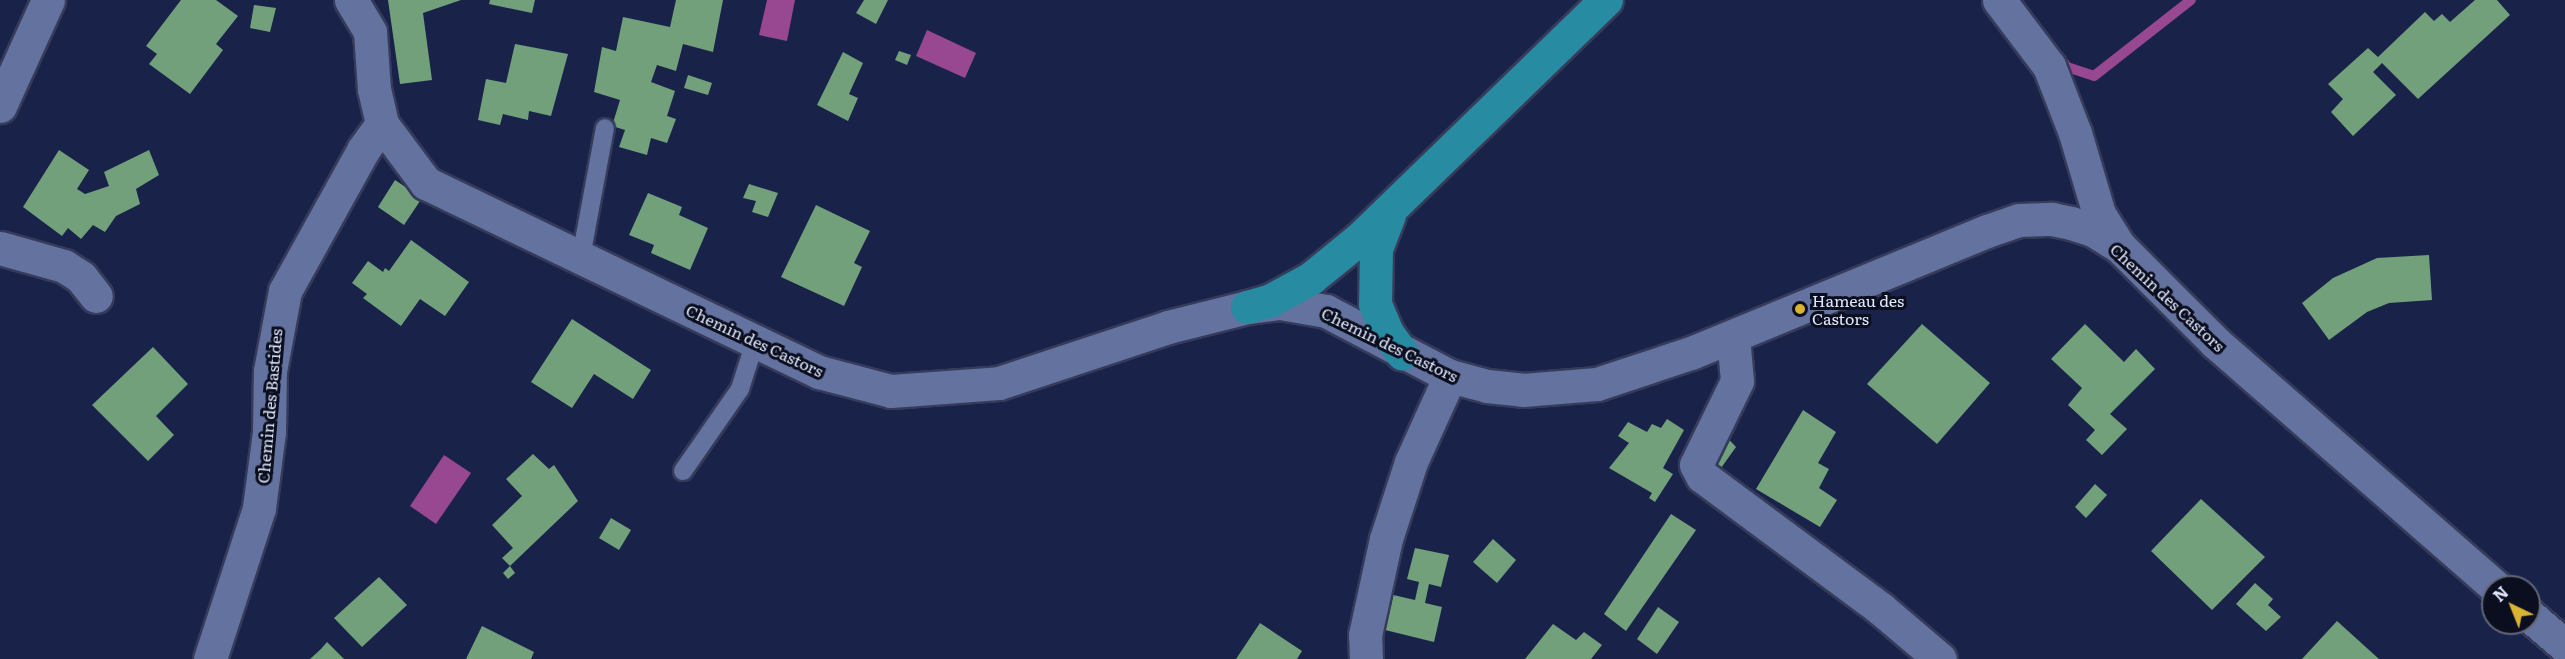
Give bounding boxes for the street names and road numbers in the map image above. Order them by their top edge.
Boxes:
street label: Chemin des Castors [2107,239,2229,355]
street label: Chemin des Castors [683,300,827,380]
street label: Chemin des Castors [1319,303,1461,385]
street label: Chemin des Bastides [253,328,285,484]

